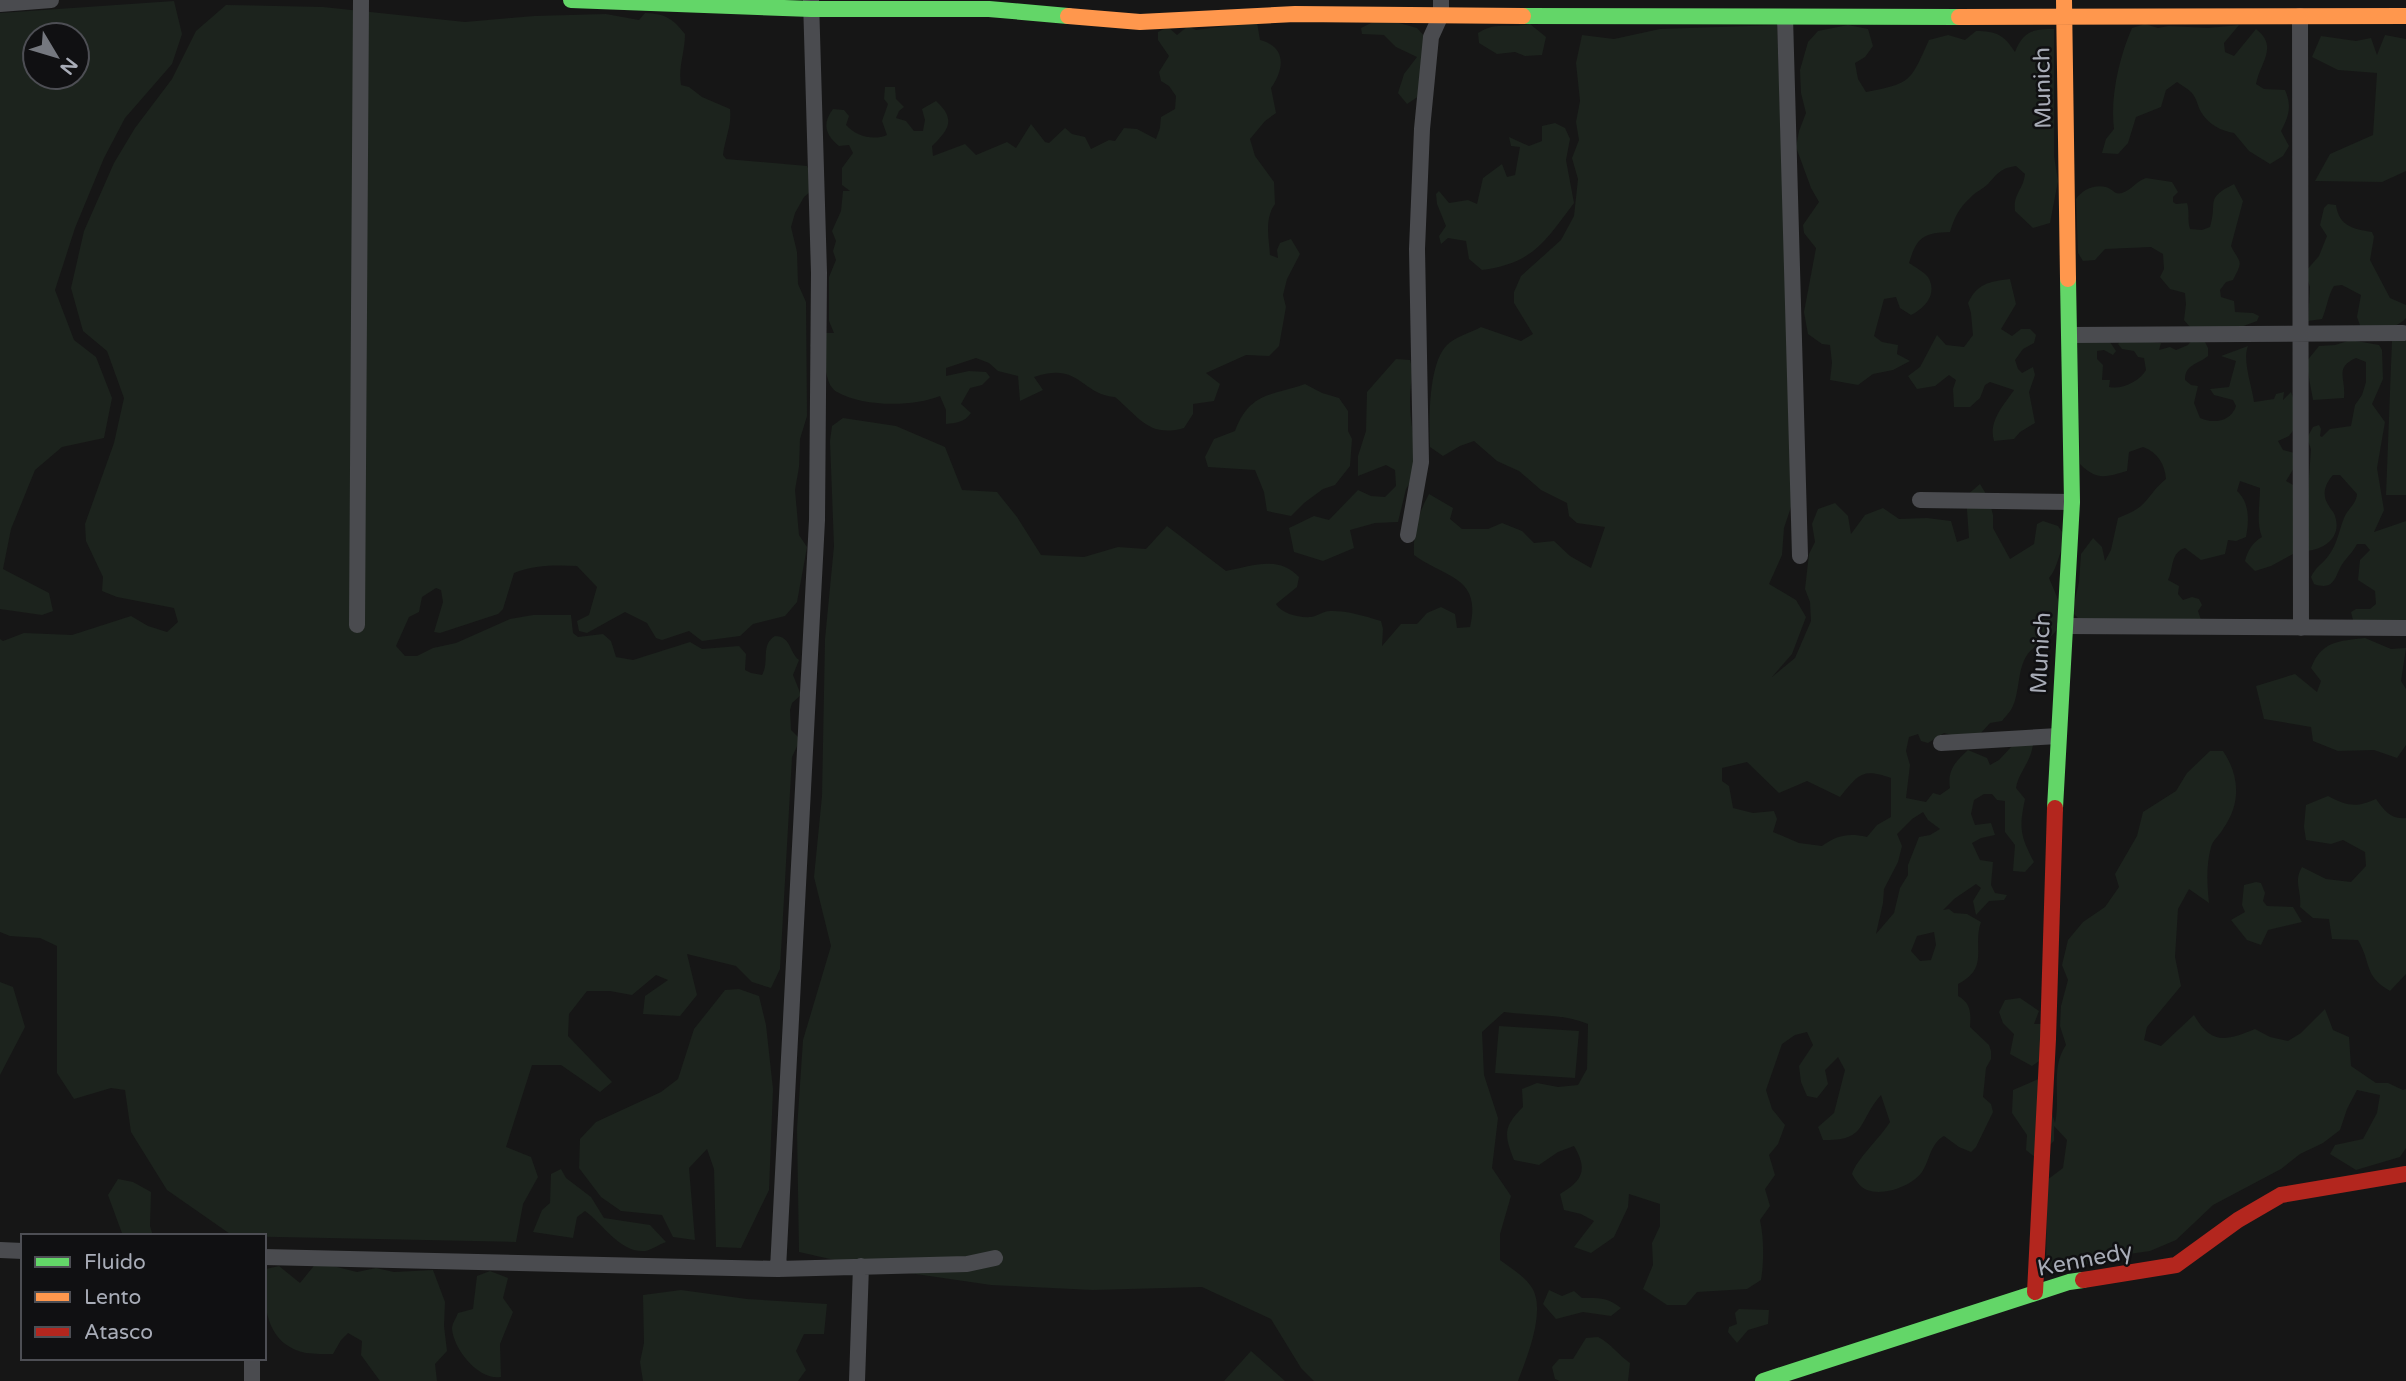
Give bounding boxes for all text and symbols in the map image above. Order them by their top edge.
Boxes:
north arrow [21,21,91,91]
street label: Munich [2028,47,2058,129]
text: N [55,53,82,79]
street label: Munich [2025,611,2057,695]
legend [21,1234,266,1360]
street label: Kennedy [2035,1237,2135,1283]
text: Fluido [84,1250,146,1275]
text: Lento [84,1285,141,1310]
text: Atasco [84,1320,153,1345]

